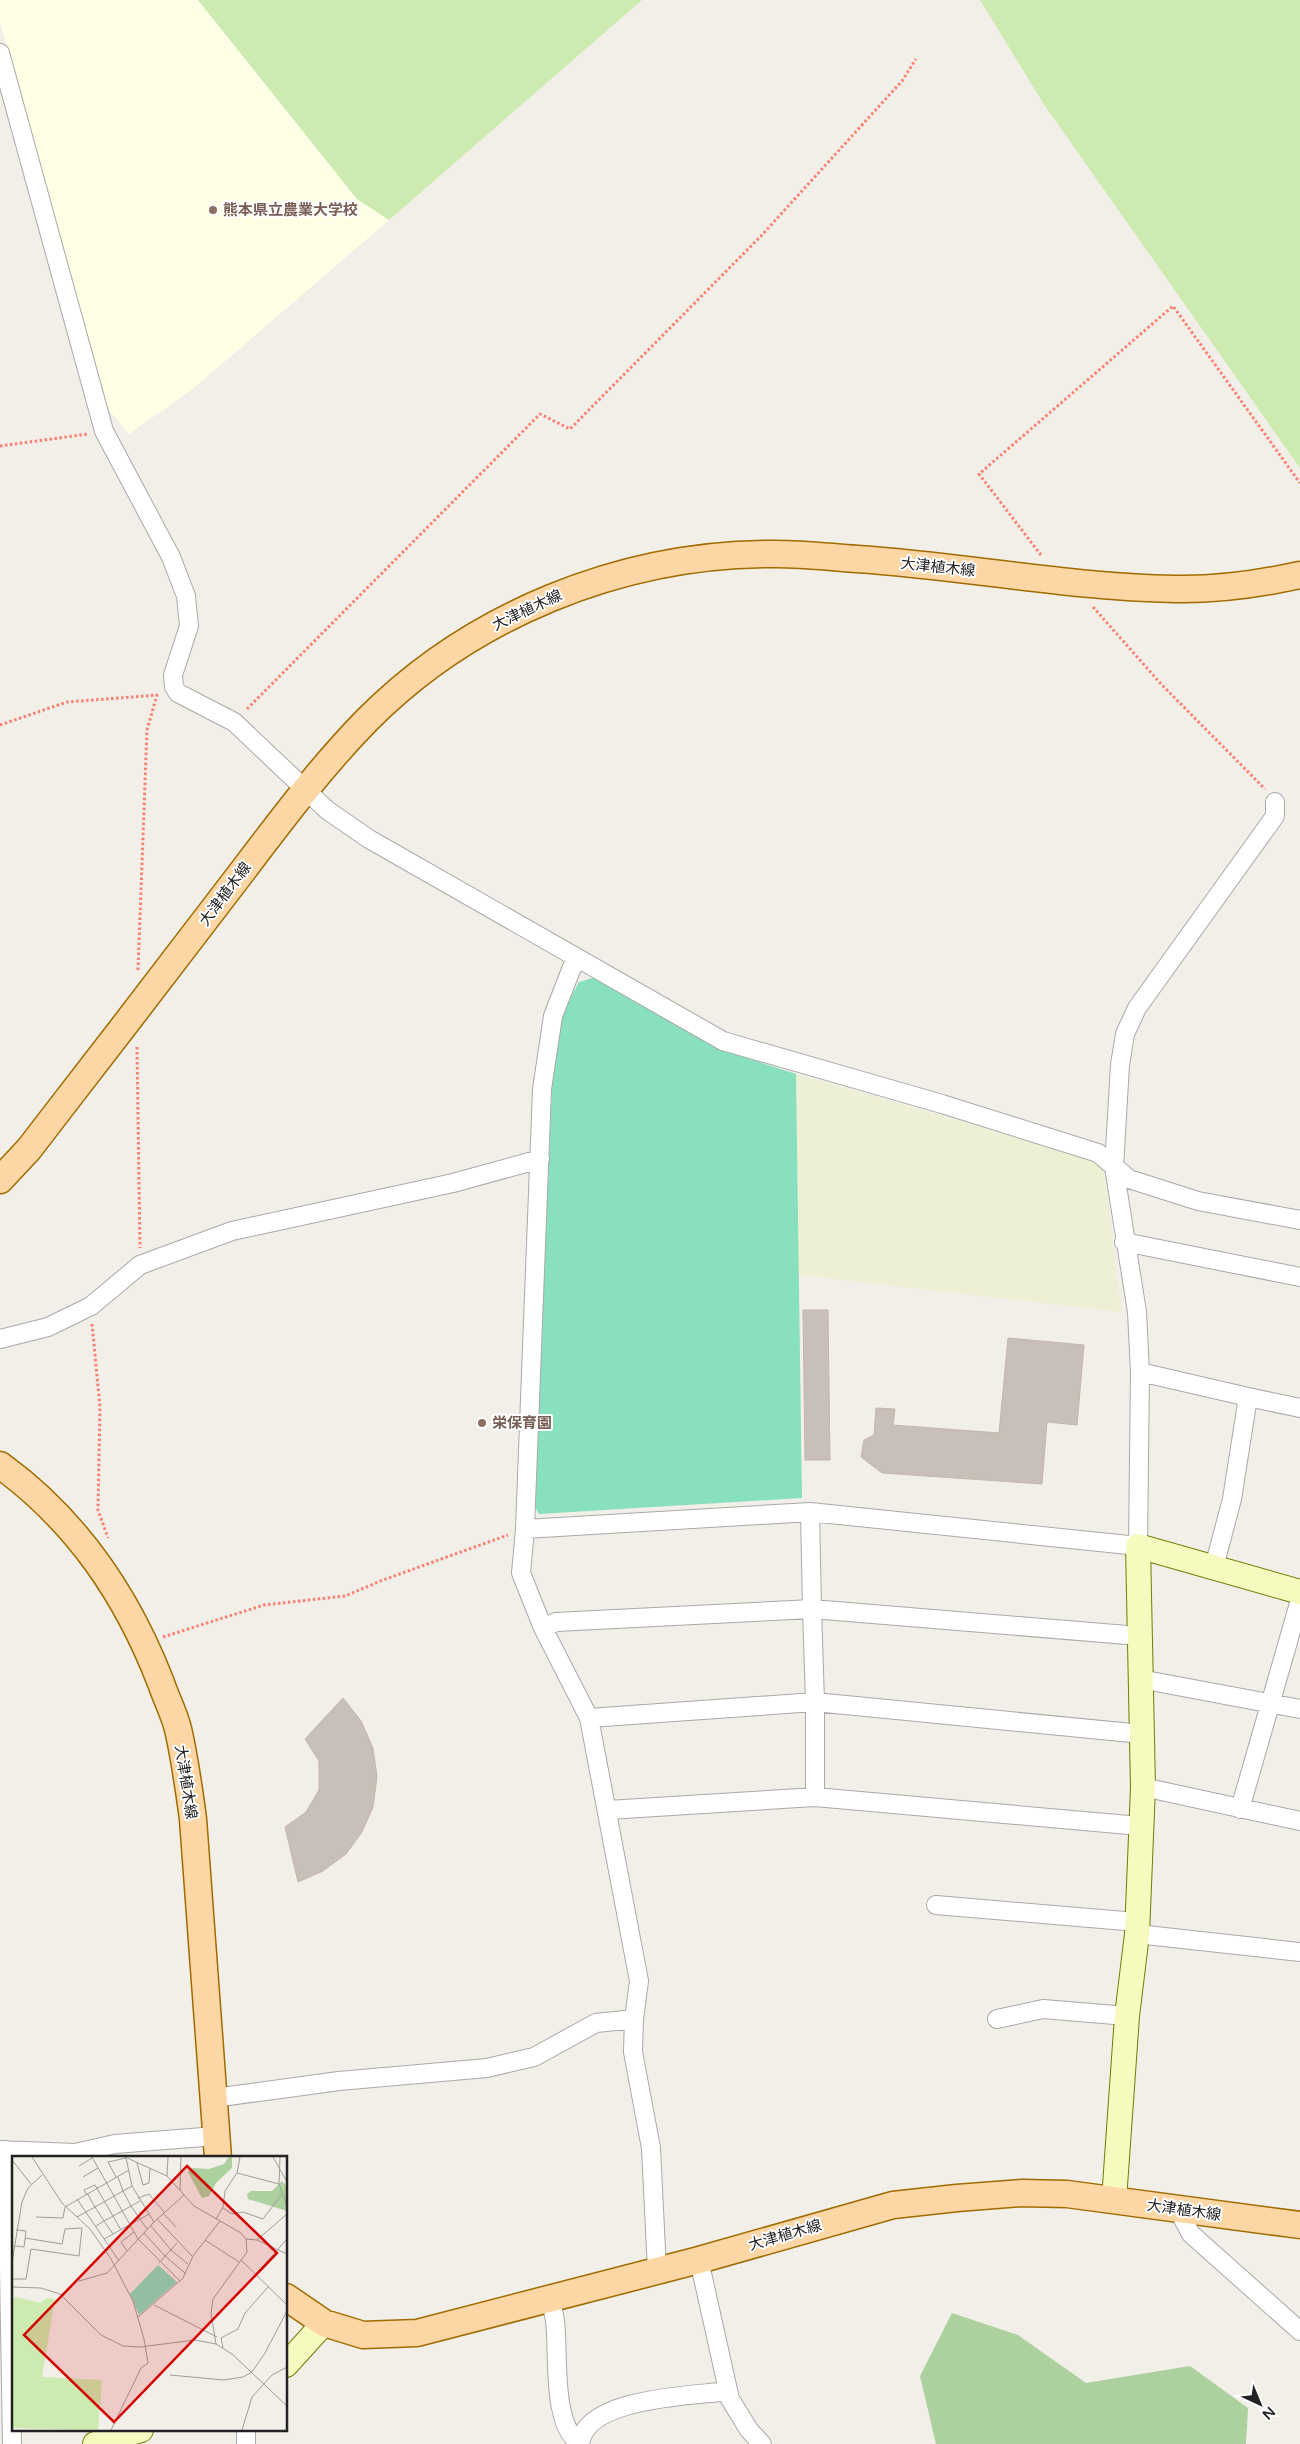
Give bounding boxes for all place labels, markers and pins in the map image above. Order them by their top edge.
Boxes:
place label: 熊本県立農業大学校 [223,201,358,219]
marker: 熊本県立農業大学校 [207,204,219,216]
place label: 栄保育園 [492,1414,552,1432]
marker: 栄保育園 [476,1417,488,1429]

